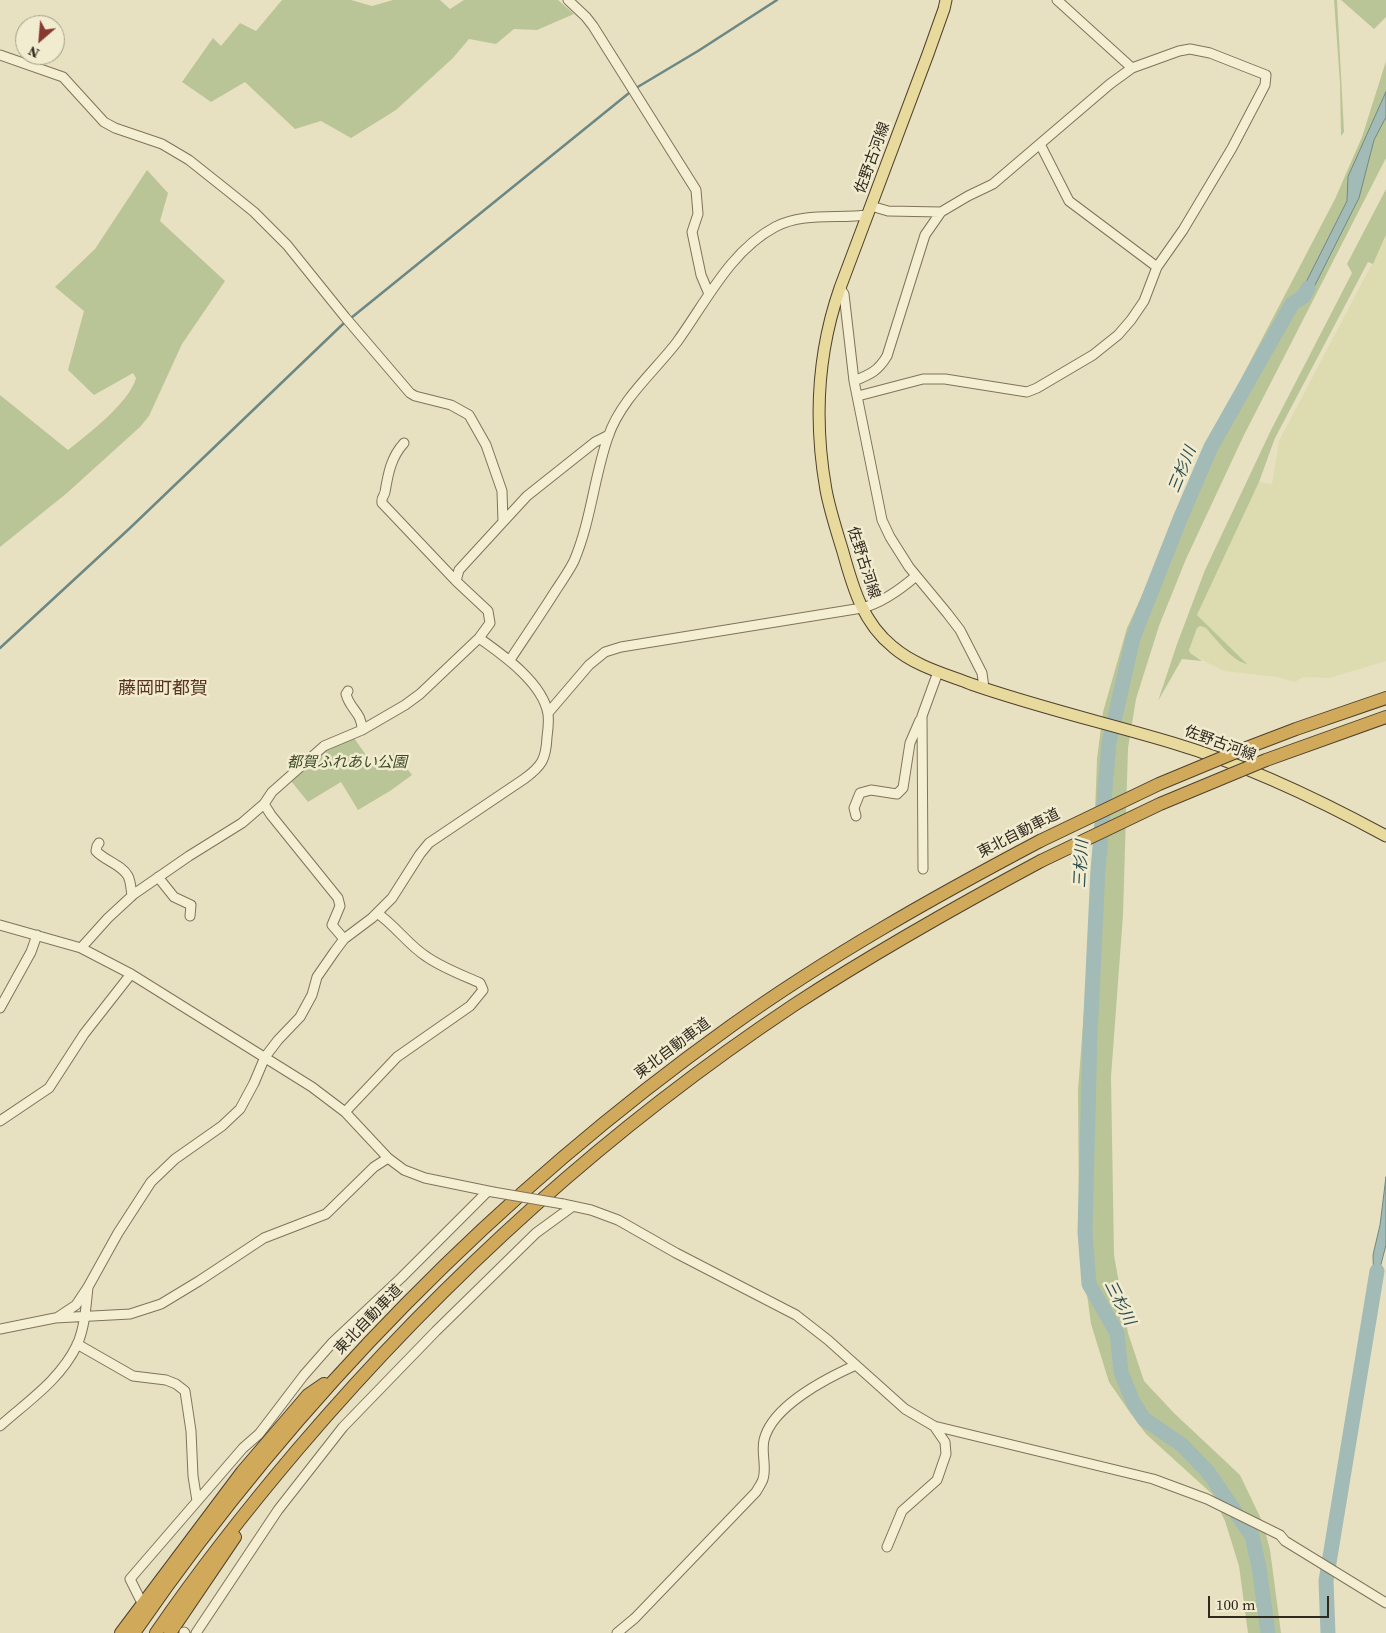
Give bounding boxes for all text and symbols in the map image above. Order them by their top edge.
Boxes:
north arrow [15,15,65,65]
text: N [25,41,43,64]
street label: 佐野古河線 [852,120,894,196]
water label: 三杉川 [1165,444,1201,496]
street label: 佐野古河線 [843,525,883,601]
district label: 藤岡町都賀 [118,678,208,700]
street label: 佐野古河線 [1182,723,1258,765]
park label: 都賀ふれあい公園 [287,754,407,772]
street label: 東北自動車道 [975,806,1063,862]
water label: 三杉川 [1071,840,1093,888]
street label: 東北自動車道 [632,1015,714,1083]
water label: 三杉川 [1100,1277,1138,1329]
street label: 東北自動車道 [331,1281,407,1359]
scale bar [1211,1586,1332,1618]
text: 100 m [1216,1594,1256,1615]

